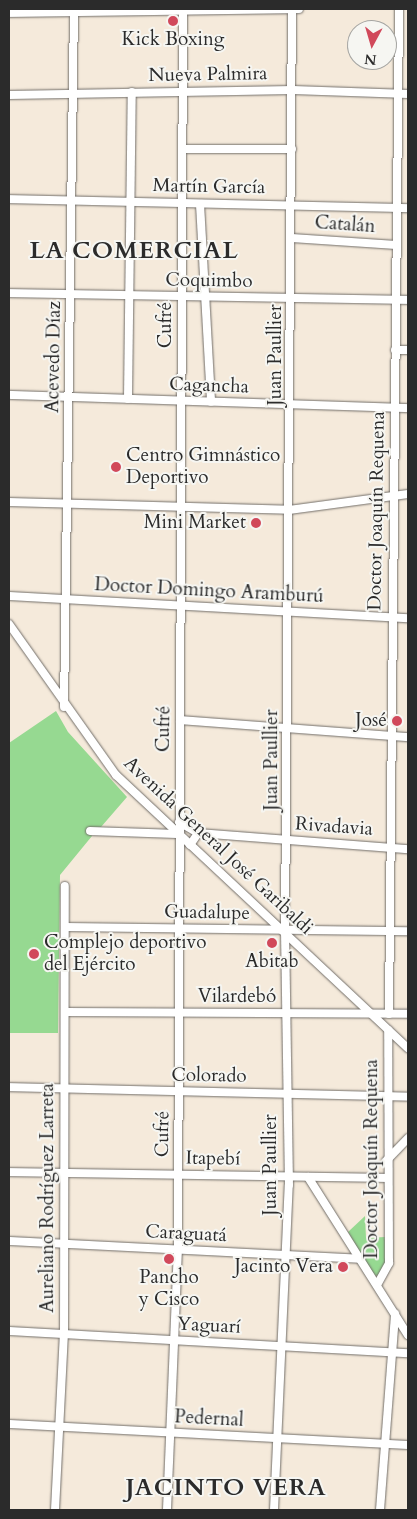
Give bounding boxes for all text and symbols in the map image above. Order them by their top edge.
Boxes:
marker: Kick Boxing [167,15,179,27]
north arrow [347,20,397,70]
place label: Kick Boxing [122,29,224,51]
text: N [363,49,378,70]
street label: Nueva Palmira [148,63,268,87]
street label: Martín García [152,175,266,199]
street label: Catalán [314,212,376,238]
district label: LA COMERCIAL [28,237,240,265]
street label: Coquimbo [165,269,253,293]
street label: Acevedo Díaz [42,301,66,413]
street label: Cufré [155,302,177,348]
street label: Juan Paullier [265,304,287,406]
street label: Cagancha [169,373,249,399]
street label: Doctor Joaquín Requena [364,411,390,611]
place label: Centro Gimnástico Deportivo [126,445,280,489]
marker: Centro Gimnástico Deportivo [110,461,122,473]
place label: Mini Market [144,512,246,534]
marker: Mini Market [250,517,262,529]
street label: Doctor Domingo Aramburú [94,574,324,608]
street label: Cufré [152,706,176,752]
street label: Juan Paullier [261,709,283,811]
place label: José [355,710,387,732]
marker: José [391,715,403,727]
street label: Avenida General José Garibaldi [119,752,317,940]
street label: Rivadavia [294,813,374,841]
street label: Guadalupe [164,901,250,925]
place label: Complejo deportivo del Ejército [44,932,206,976]
marker: Abitab [266,937,278,949]
marker: Complejo deportivo del Ejército [28,948,40,960]
place label: Abitab [245,951,299,973]
street label: Vilardebó [198,986,276,1008]
street label: Doctor Joaquín Requena [361,1059,383,1259]
street label: Colorado [171,1064,247,1088]
street label: Aureliano Rodríguez Larreta [37,1083,59,1313]
street label: Cufré [151,1111,175,1157]
street label: Juan Paullier [260,1114,282,1216]
street label: Itapebí [185,1147,241,1171]
street label: Caraguatá [145,1220,227,1248]
marker: Pancho y Cisco [163,1253,175,1265]
place label: Jacinto Vera [234,1256,333,1278]
marker: Jacinto Vera [337,1261,349,1273]
place label: Pancho y Cisco [139,1267,199,1311]
street label: Yaguarí [176,1313,242,1339]
street label: Pedernal [174,1406,244,1432]
district label: JACINTO VERA [124,1474,328,1502]

